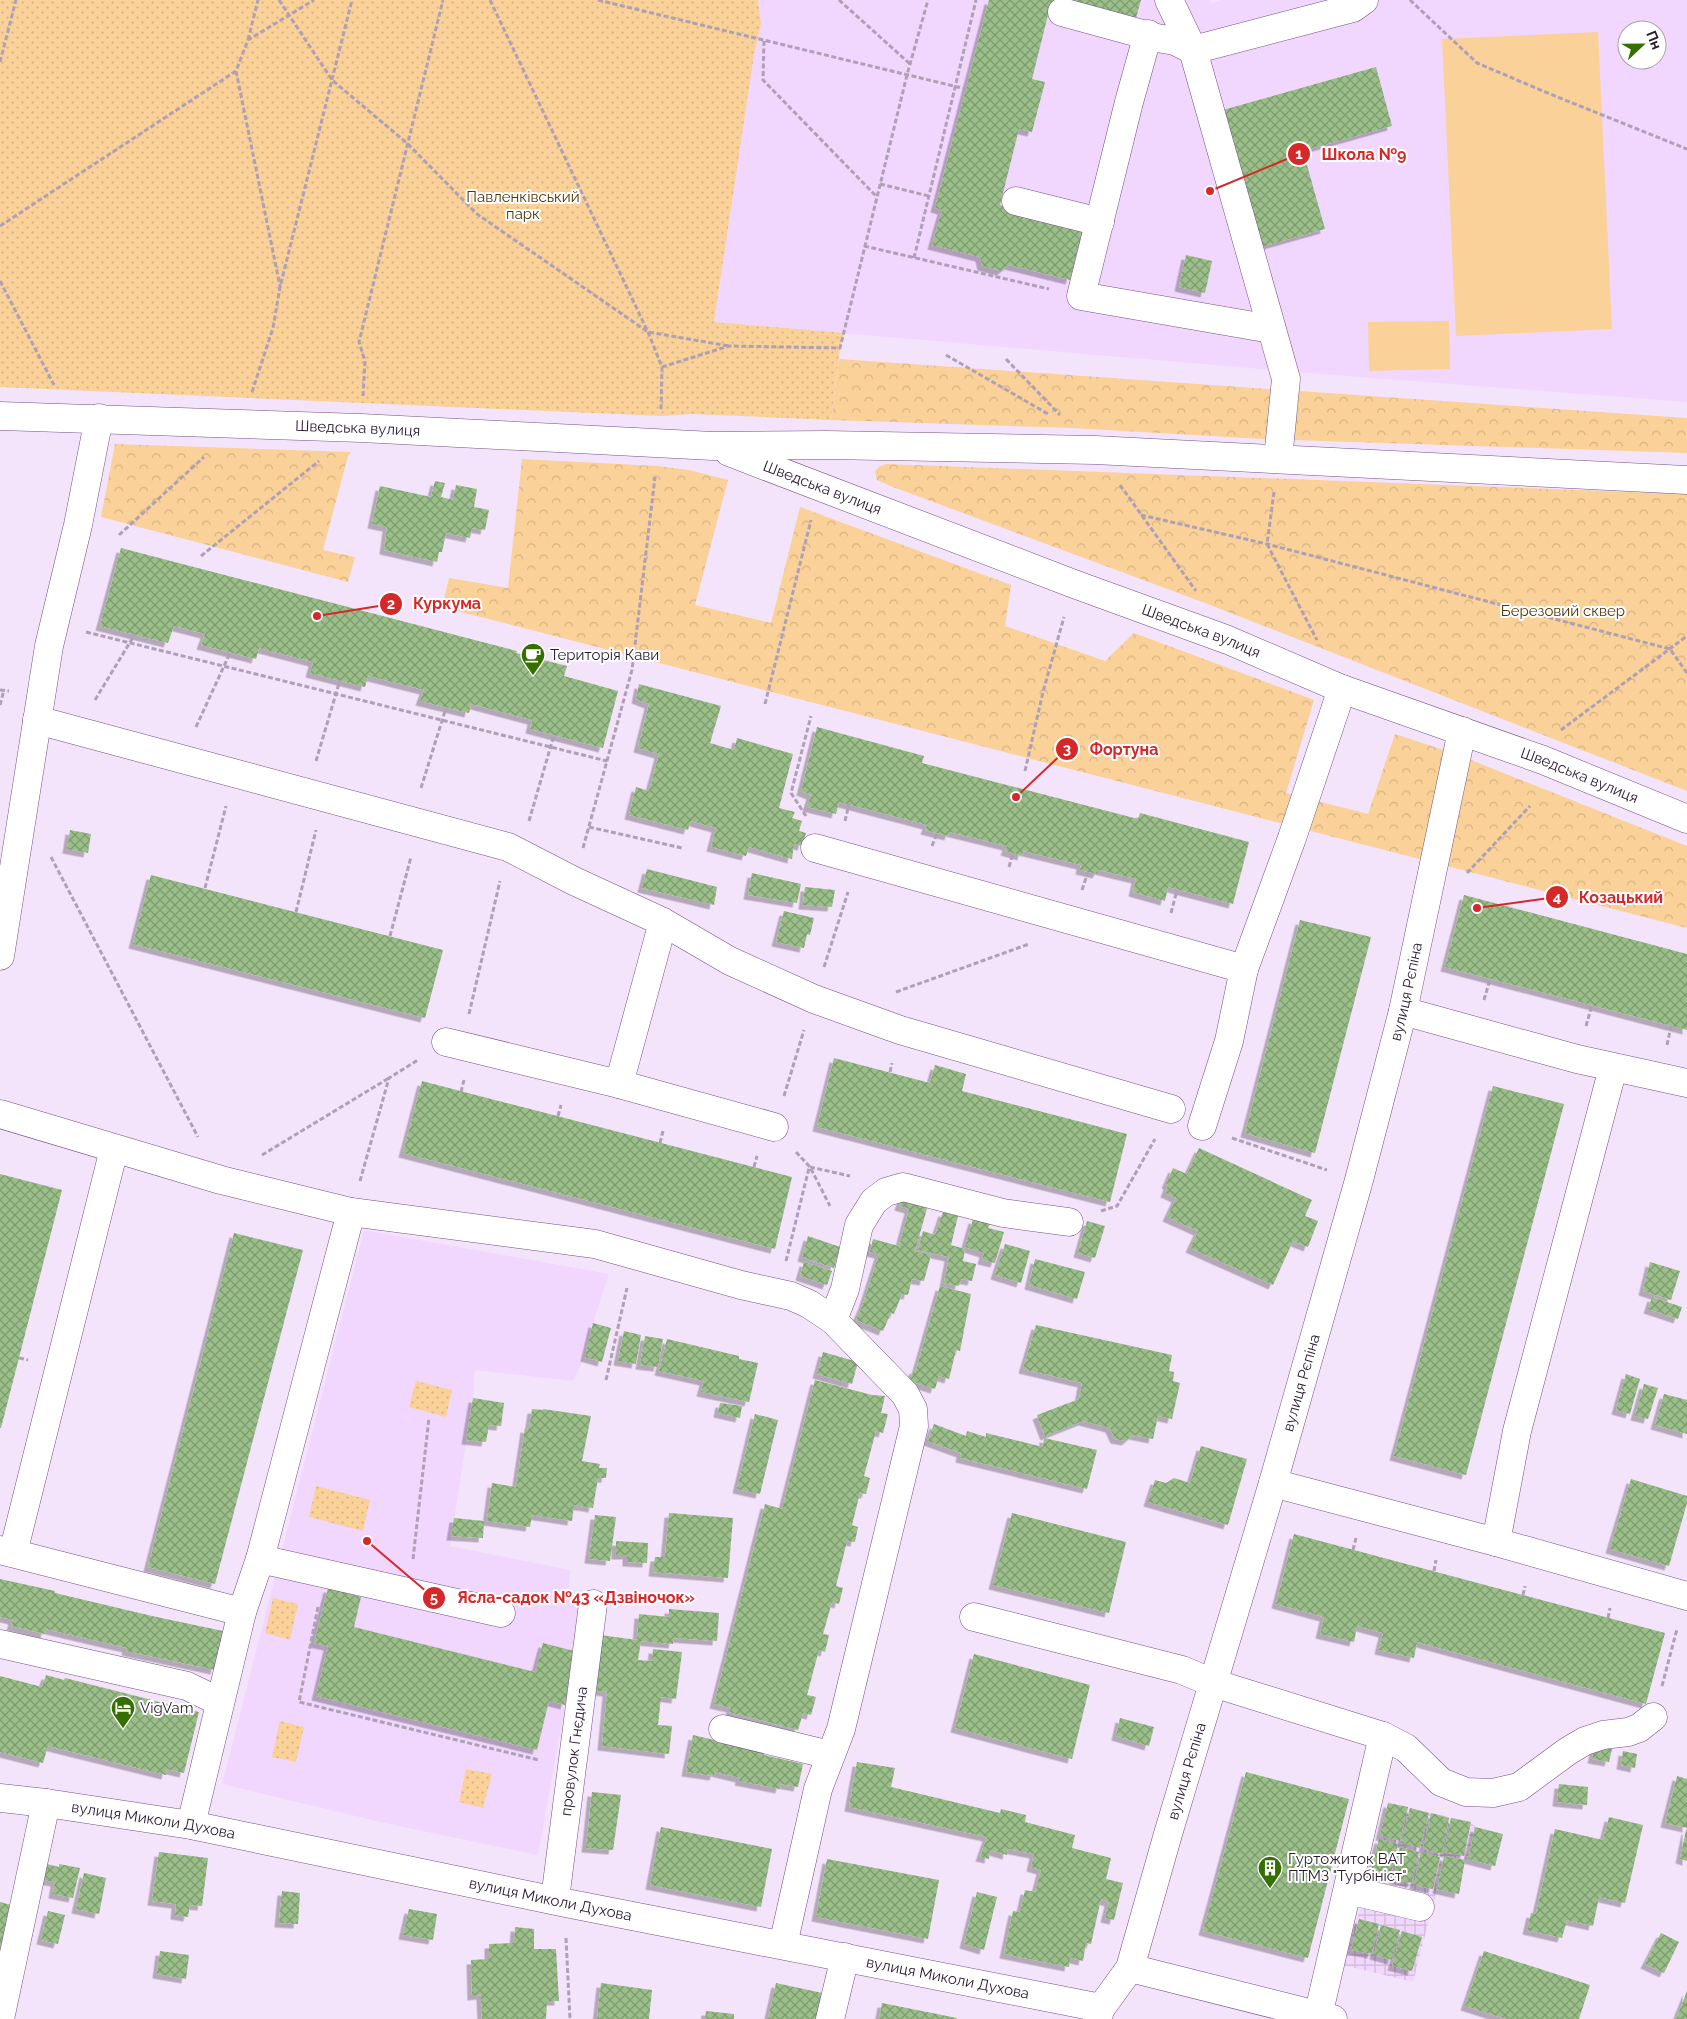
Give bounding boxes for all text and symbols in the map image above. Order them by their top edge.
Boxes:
north arrow [1617,20,1667,70]
text: Пн [1643,28,1665,52]
callout: Школа №9 [1287,138,1417,169]
text: 1 [1295,145,1303,163]
text: Школа №9 [1322,145,1406,164]
park label: Павленківський парк [466,188,580,223]
street label: Шведська вулиця [295,417,421,440]
street label: Шведська вулиця [761,457,884,519]
callout: Куркума [378,588,491,619]
text: Куркума [413,594,481,613]
text: 2 [387,595,395,613]
street label: Шведська вулиця [1139,600,1263,662]
park label: Березовий сквер [1501,602,1625,620]
cafe icon: Територія Кави [520,642,546,676]
place label: Територія Кави [550,646,659,664]
callout: Фортуна [1055,734,1168,765]
text: 3 [1063,740,1071,758]
text: Фортуна [1090,740,1158,759]
street label: Шведська вулиця [1518,744,1641,807]
callout: Козацький [1544,882,1674,913]
text: 4 [1553,888,1562,906]
text: Козацький [1579,888,1663,907]
street label: вулиця Рєпіна [1387,941,1426,1043]
street label: вулиця Рєпіна [1279,1332,1324,1433]
callout: Ясла-садок №43 «Дзвіночок» [422,1582,705,1613]
text: Ясла-садок №43 «Дзвіночок» [457,1588,695,1607]
text: 5 [430,1589,438,1607]
street label: провулок Гнєдича [557,1685,591,1817]
hotel icon: VigVam [110,1695,136,1729]
place label: VigVam [140,1699,193,1717]
street label: вулиця Рєпіна [1164,1720,1210,1822]
street label: вулиця Миколи Духова [70,1798,237,1843]
place label: Гуртожиток ВАТ ПТМЗ "Турбініст" [1288,1850,1407,1885]
building icon: Гуртожиток ВАТ ПТМЗ "Турбініст" [1257,1855,1283,1889]
street label: вулиця Миколи Духова [467,1874,633,1925]
street label: вулиця Миколи Духова [865,1953,1031,2003]

